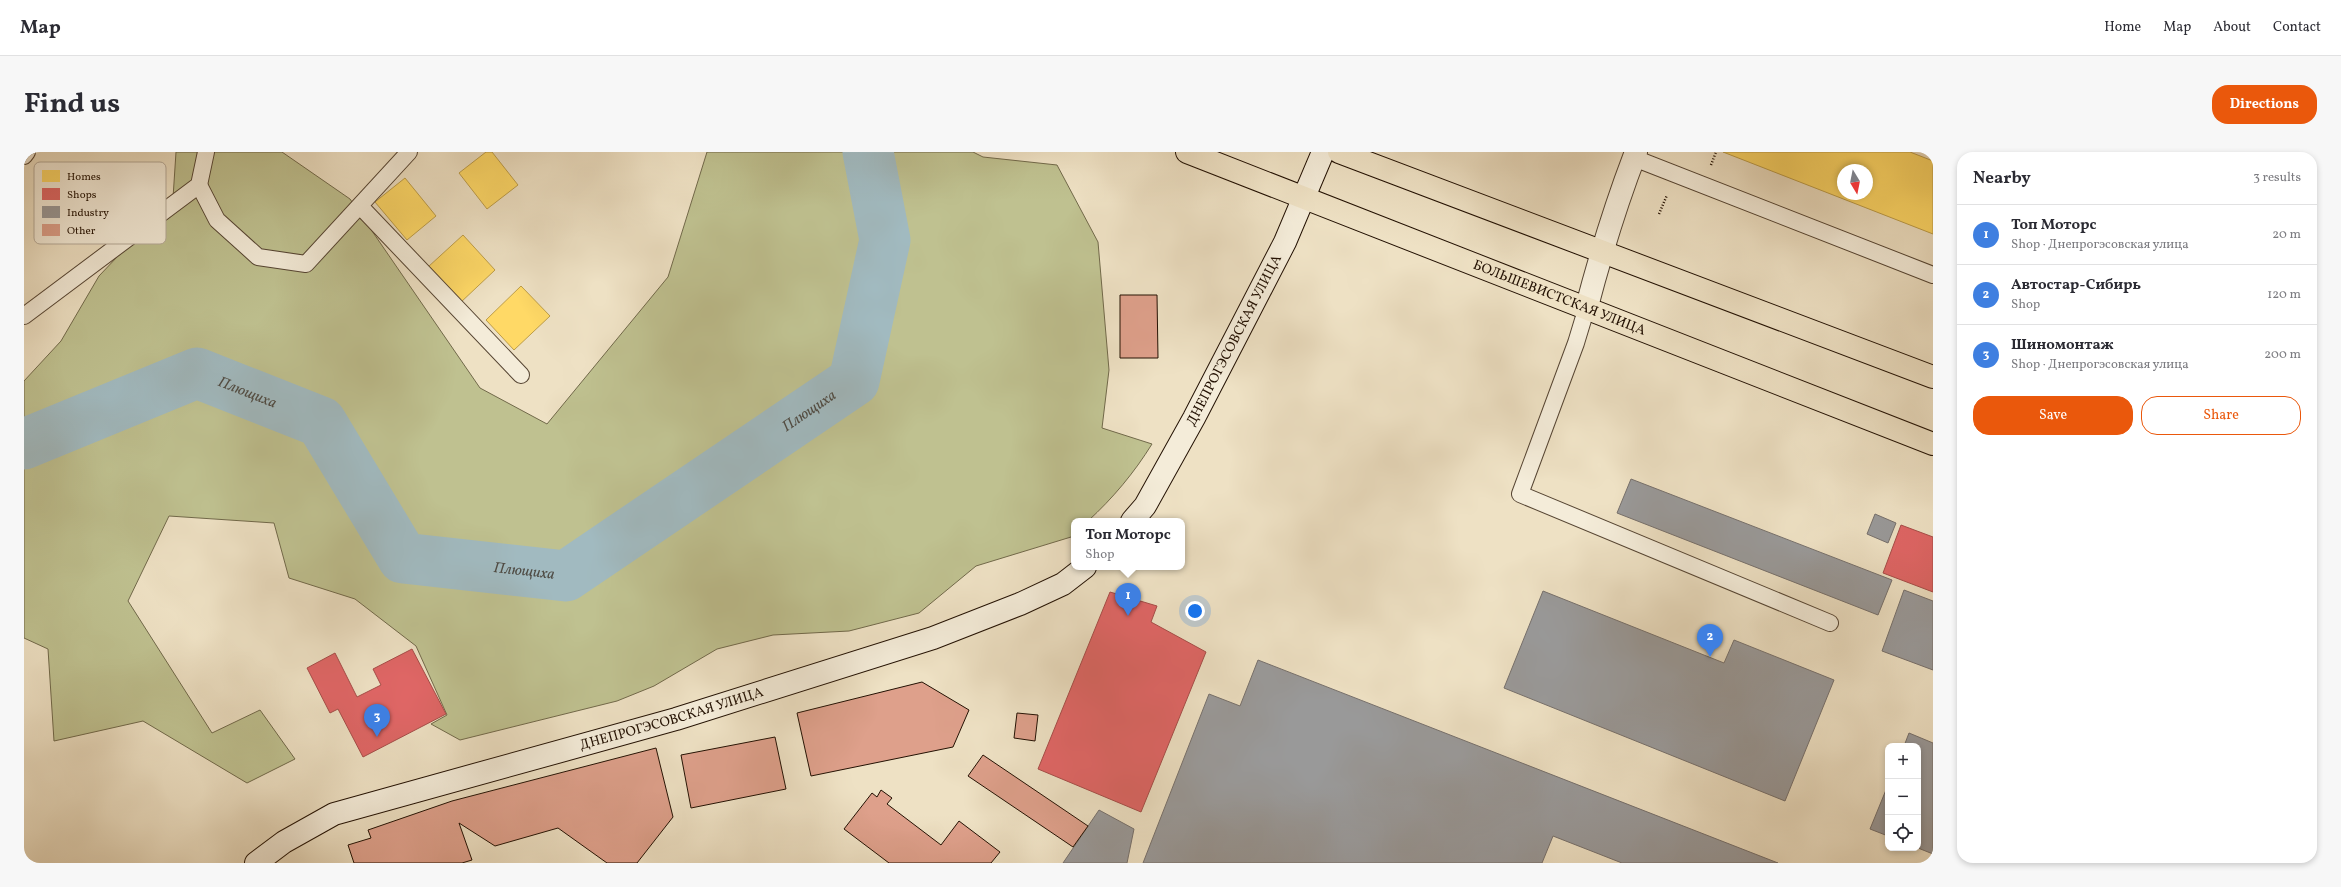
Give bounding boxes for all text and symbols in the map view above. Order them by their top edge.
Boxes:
text: Map [20,15,61,41]
text: Home [2104,18,2141,37]
text: Map [2163,18,2191,37]
text: About [2213,18,2251,37]
text: Contact [2273,18,2321,37]
text: Find us [24,85,120,124]
button: Directions [2212,85,2317,124]
legend [34,162,166,244]
north arrow [1837,164,1873,200]
text: Nearby [1973,167,2031,190]
text: 3 results [2253,169,2301,187]
text: Homes [67,170,101,185]
text: Shops [67,188,97,203]
text: Industry [67,206,109,221]
text: Топ Моторс [2011,215,2096,236]
text: Other [67,224,96,239]
text: 1 [1983,226,1989,244]
text: 20 m [2272,226,2301,244]
text: Shop · Днепрогэсовская улица [2011,236,2189,254]
street label: ДНЕПРОГЭСОВСКАЯ УЛИЦА [1182,251,1286,430]
street label: БОЛЬШЕВИСТСКАЯ УЛИЦА [1470,255,1649,340]
text: Автостар-Сибирь [2011,275,2141,296]
text: 2 [1983,286,1989,304]
text: 120 m [2267,286,2301,304]
text: Shop [2011,296,2040,314]
text: Шиномонтаж [2011,335,2114,356]
text: 3 [1983,346,1989,364]
text: 200 m [2264,346,2301,364]
text: Shop · Днепрогэсовская улица [2011,356,2189,374]
water label: Плющиха [215,372,280,414]
water label: Плющиха [778,385,841,437]
button: Save [1973,396,2133,435]
button: Share [2141,396,2301,435]
popup [1071,518,1185,570]
text: Топ Моторс [1085,525,1171,546]
text: Shop [1085,546,1115,564]
water label: Плющиха [492,558,556,585]
pin: 1 [1115,583,1141,616]
your location [1185,601,1205,621]
pin: 2 [1697,624,1723,657]
street label: ДНЕПРОГЭСОВСКАЯ УЛИЦА [578,683,766,755]
pin: 3 [364,704,390,737]
map controls [1885,743,1921,851]
button: + [1885,743,1921,779]
button: − [1885,779,1921,815]
button: locate [1885,815,1921,851]

